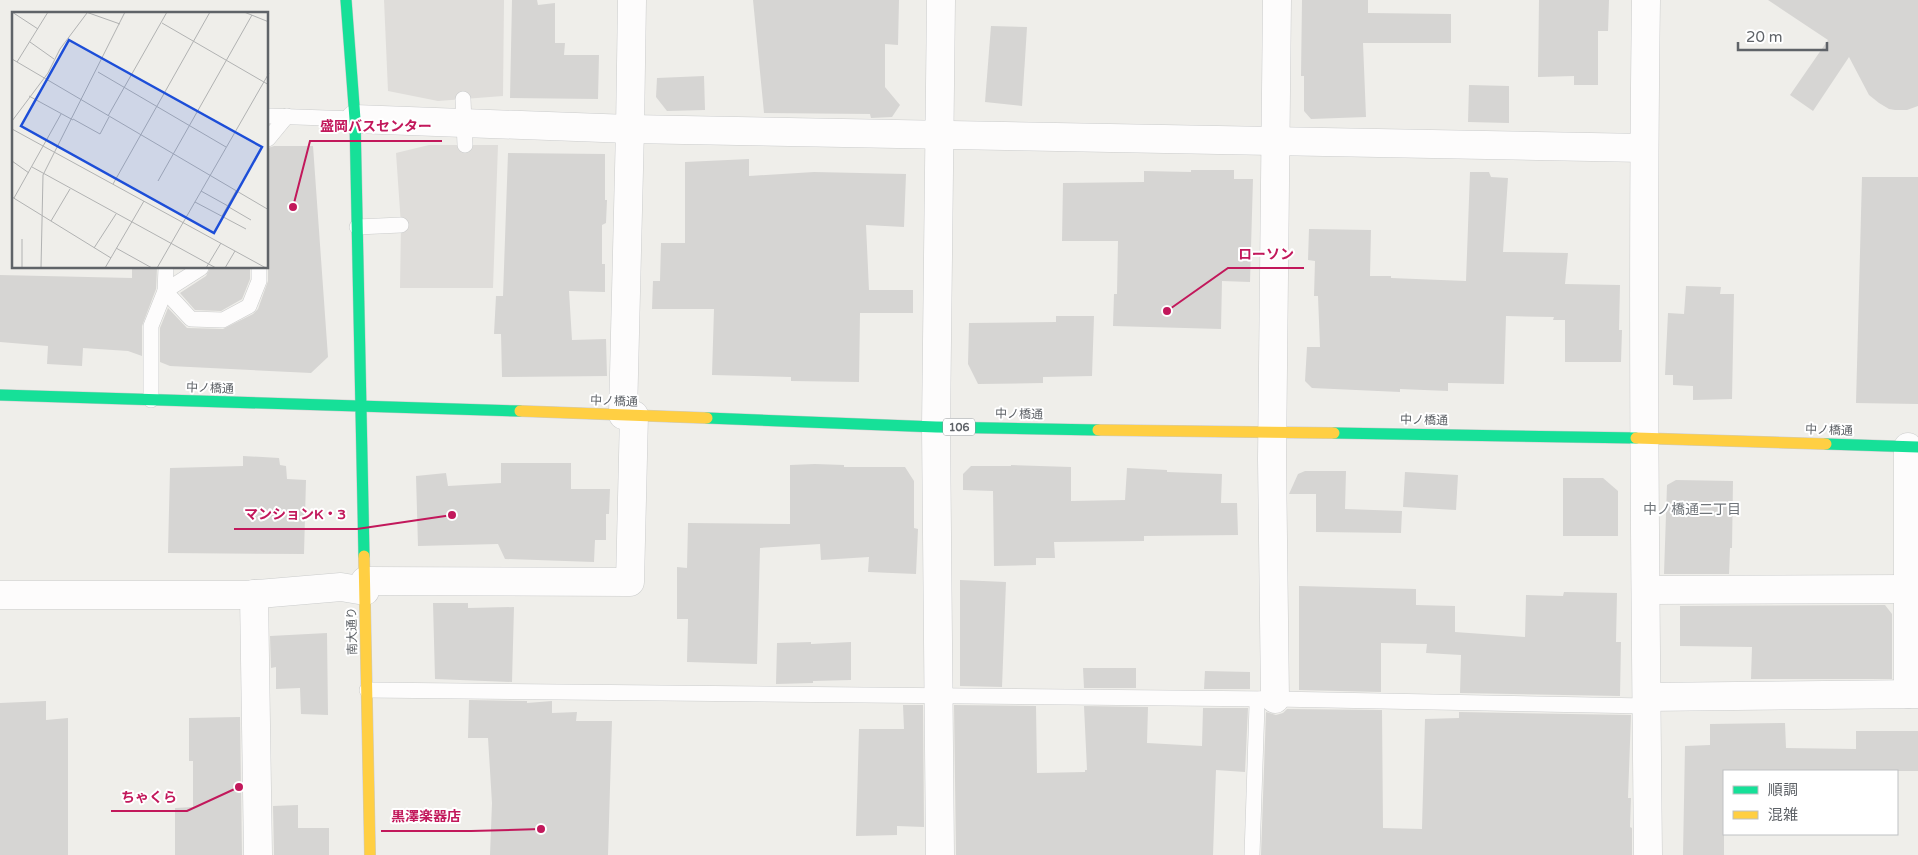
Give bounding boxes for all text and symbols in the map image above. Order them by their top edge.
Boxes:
inset map [12,12,269,269]
scale bar [1738,20,1827,52]
text: 20 m [1746,28,1783,46]
callout: 盛岡バスセンター [310,112,442,141]
text: 盛岡バスセンター [320,118,432,135]
callout: ローソン [1228,239,1304,268]
text: ローソン [1238,246,1294,263]
street label: 中ノ橋通 [186,380,234,396]
street label: 中ノ橋通 [590,393,638,409]
street label: 中ノ橋通 [995,407,1043,421]
street label: 中ノ橋通 [1400,413,1448,427]
road number: 106 [943,418,975,436]
street label: 中ノ橋通 [1805,422,1853,438]
callout: マンションK・3 [234,500,357,529]
district label: 中ノ橋通二丁目 [1643,501,1741,518]
text: マンションK・3 [244,506,346,523]
street label: 南大通り [345,607,359,655]
legend [1723,770,1898,835]
text: 順調 [1768,781,1798,799]
callout: ちゃくら [111,782,187,811]
text: ちゃくら [121,789,177,806]
callout: 黒澤楽器店 [381,802,471,831]
text: 混雑 [1768,806,1798,824]
text: 黒澤楽器店 [391,808,461,825]

